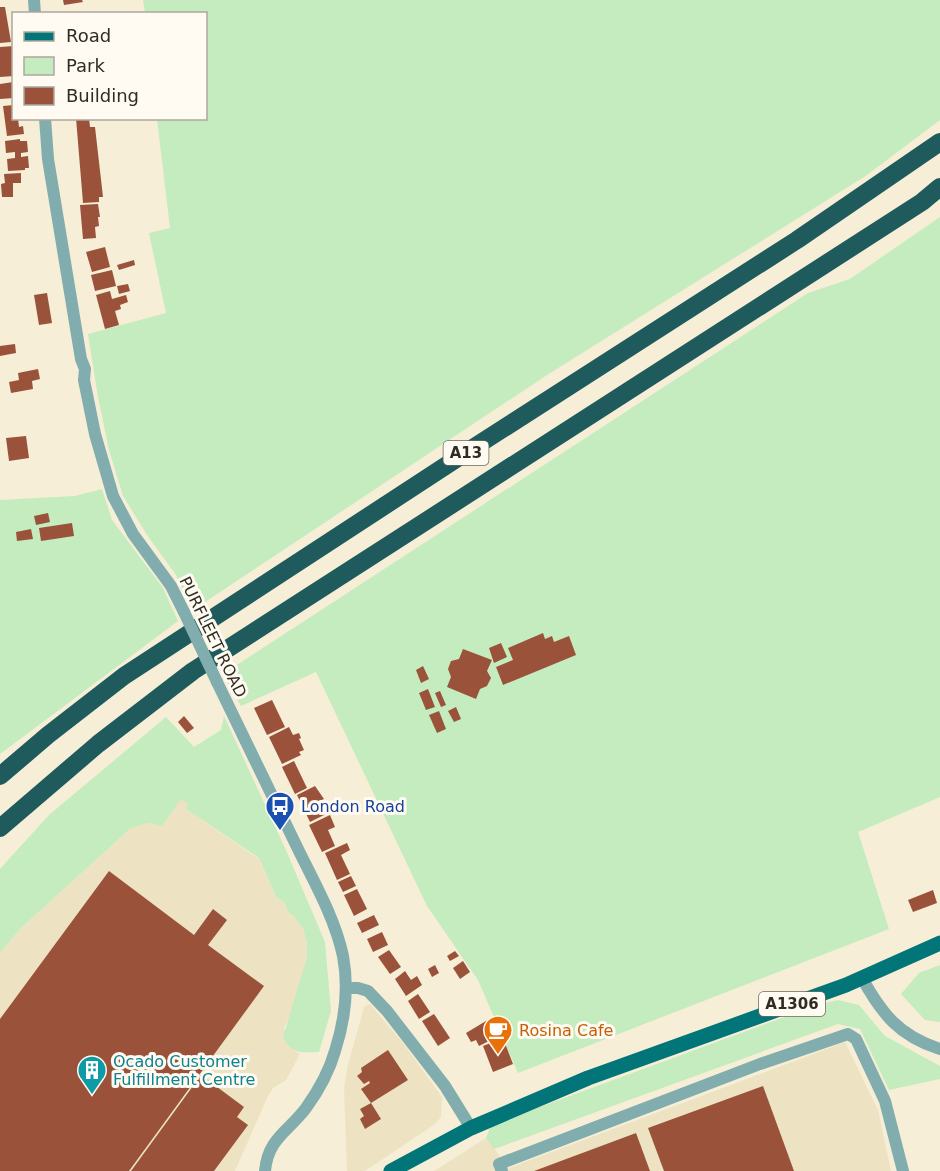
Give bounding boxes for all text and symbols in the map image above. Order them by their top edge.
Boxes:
legend [12,12,207,120]
text: Road [66,25,111,46]
text: Park [66,55,105,76]
text: Building [66,85,139,106]
road number: A13 [444,441,488,465]
street label: PURFLEET ROAD [175,573,251,701]
bus stop icon: London Road [264,790,296,832]
place label: London Road [301,797,405,816]
road number: A1306 [759,992,825,1016]
cafe icon: Rosina Cafe [482,1014,514,1056]
place label: Rosina Cafe [519,1021,613,1040]
place label: Ocado Customer Fulfillment Centre [113,1052,255,1089]
building icon: Ocado Customer Fulfillment Centre [76,1054,108,1096]

